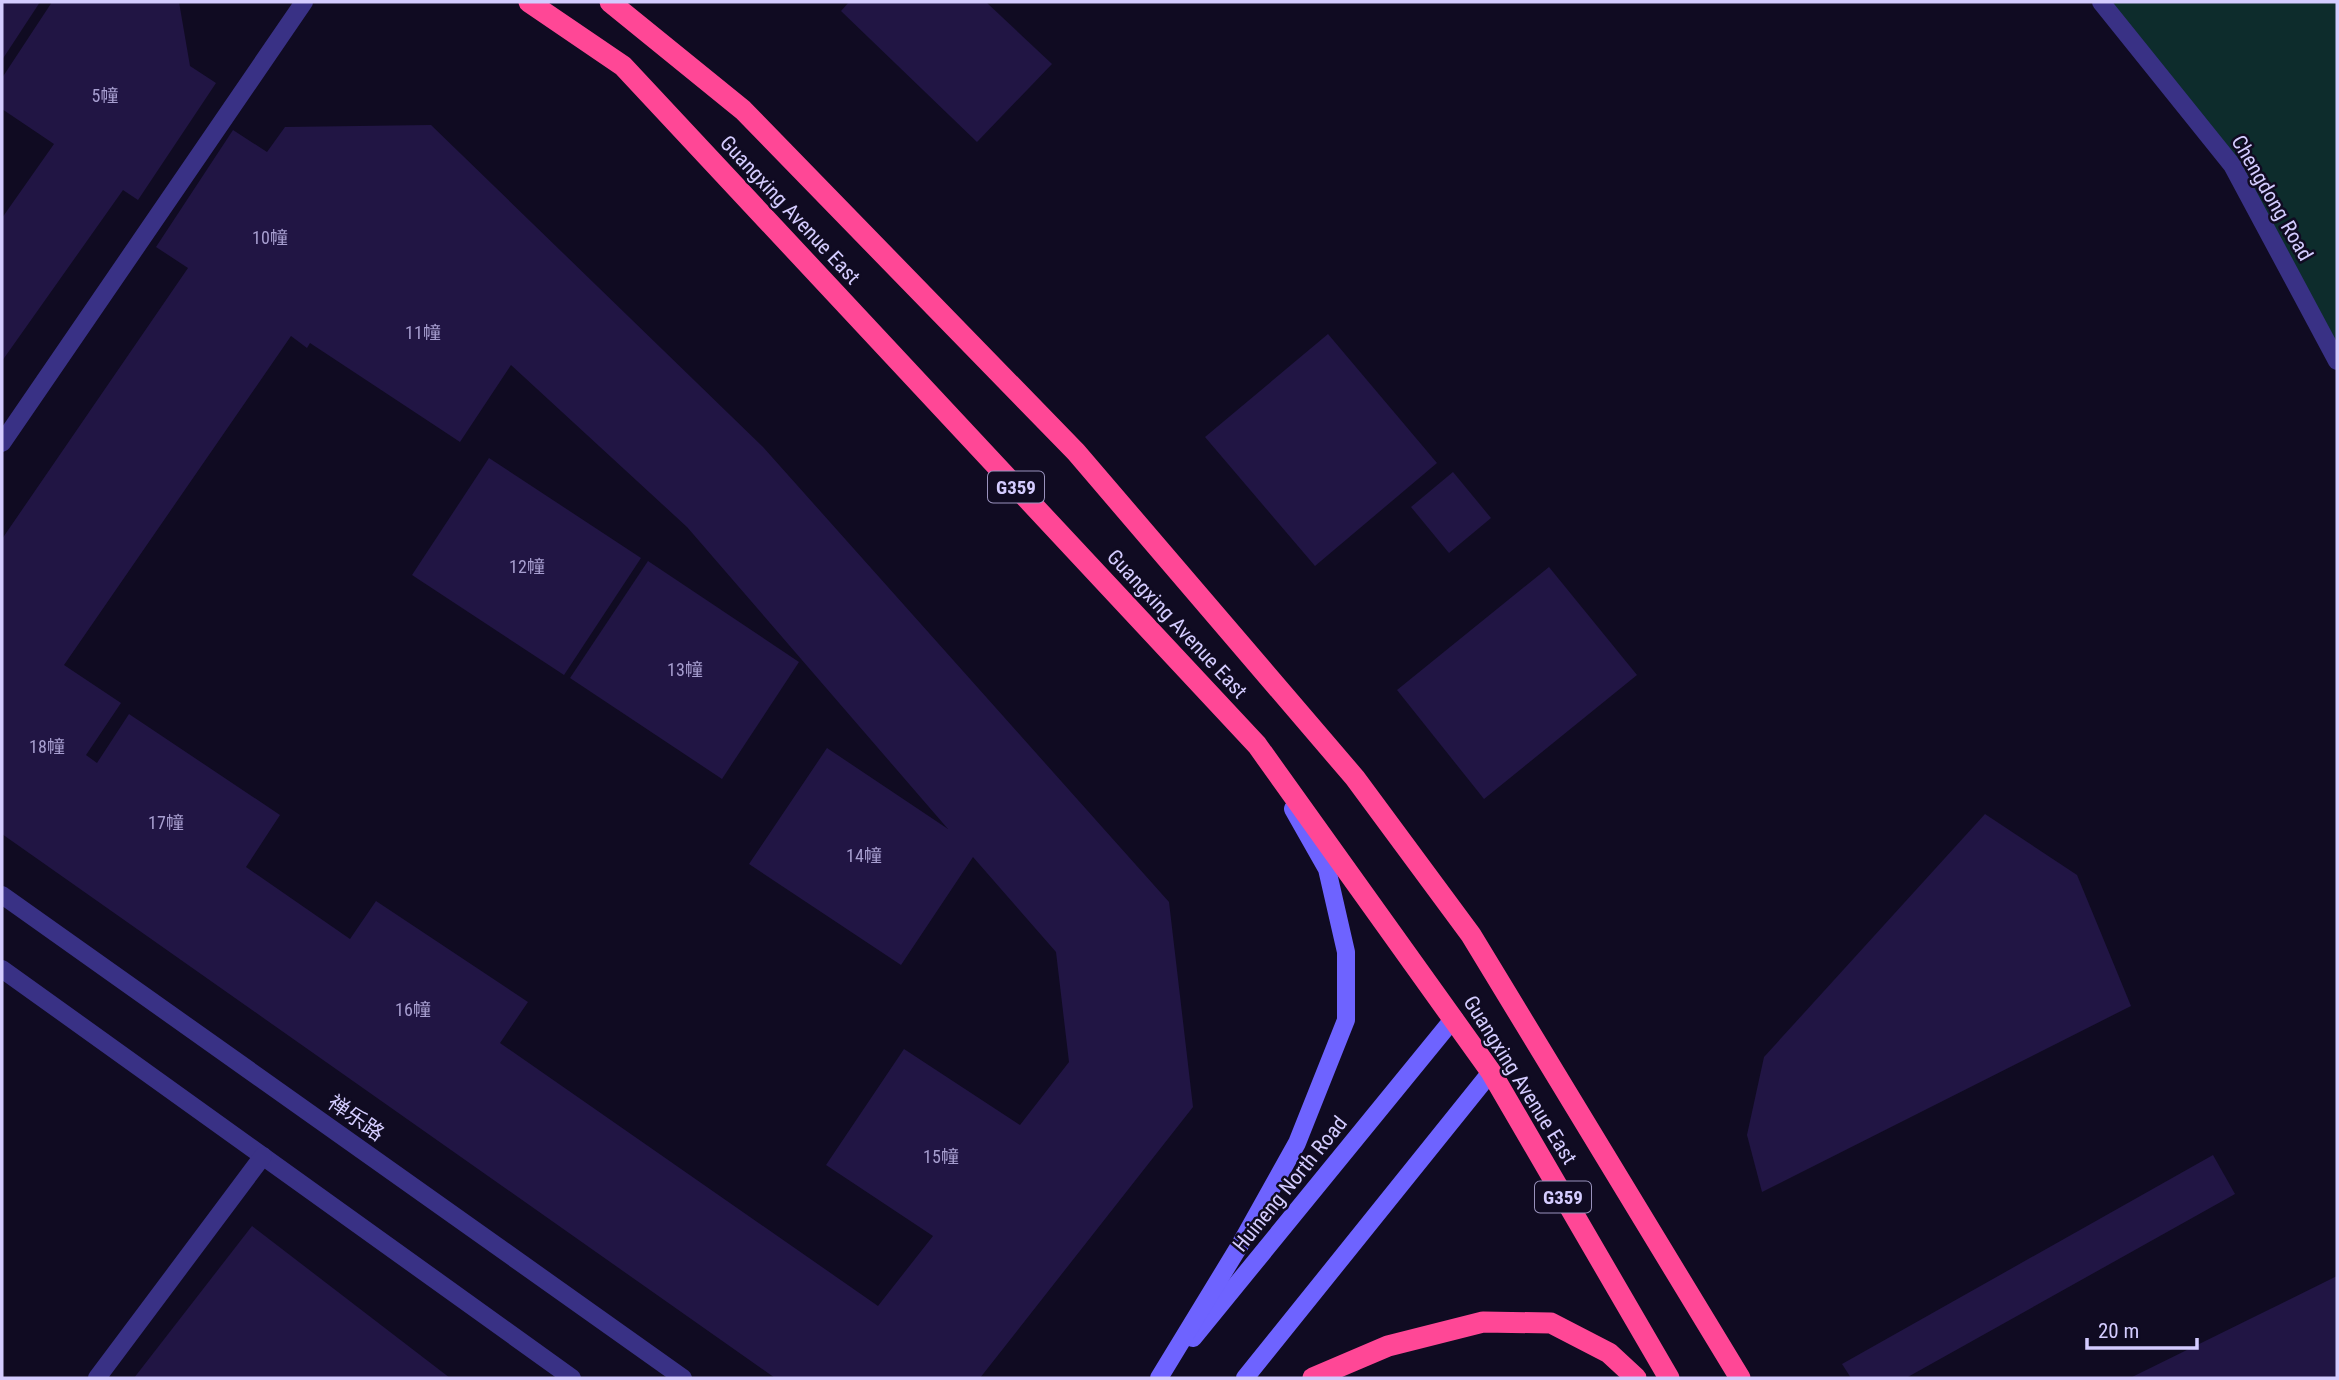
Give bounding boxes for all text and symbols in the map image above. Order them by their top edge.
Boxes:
house number: 5幢 [92,85,118,106]
street label: Guangxing Avenue East [715,131,865,289]
street label: Chengdong Road [2226,131,2318,265]
house number: 10幢 [252,227,288,248]
house number: 11幢 [405,322,441,343]
road number: G359 [988,472,1044,502]
street label: Guangxing Avenue East [1102,545,1252,703]
house number: 12幢 [509,556,545,577]
house number: 13幢 [667,659,703,680]
house number: 18幢 [29,736,65,757]
house number: 17幢 [148,812,184,833]
house number: 14幢 [846,845,882,866]
street label: Guangxing Avenue East [1458,991,1582,1169]
house number: 16幢 [395,999,431,1020]
street label: 禅乐路 [323,1090,389,1146]
street label: Huineng North Road [1228,1111,1352,1257]
house number: 15幢 [923,1146,959,1167]
road number: G359 [1535,1182,1591,1212]
scale bar [2087,1306,2197,1350]
text: 20 m [2098,1319,2139,1343]

